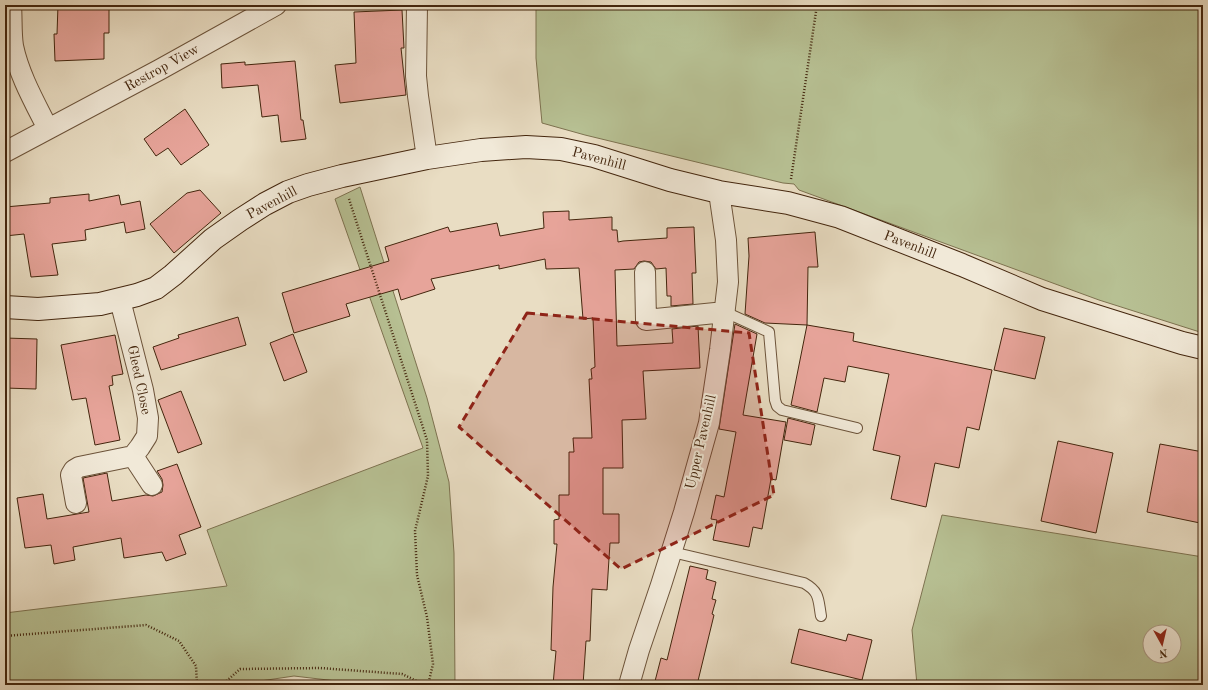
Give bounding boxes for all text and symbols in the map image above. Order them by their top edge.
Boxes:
street label: Restrop View [122,42,202,94]
street label: Pavenhill [571,145,628,173]
street label: Pavenhill [244,184,300,222]
street label: Pavenhill [882,229,938,261]
street label: Gleed Close [125,344,153,416]
street label: Upper Pavenhill [683,393,719,491]
north arrow [1142,624,1182,664]
text: N [1158,646,1168,659]

